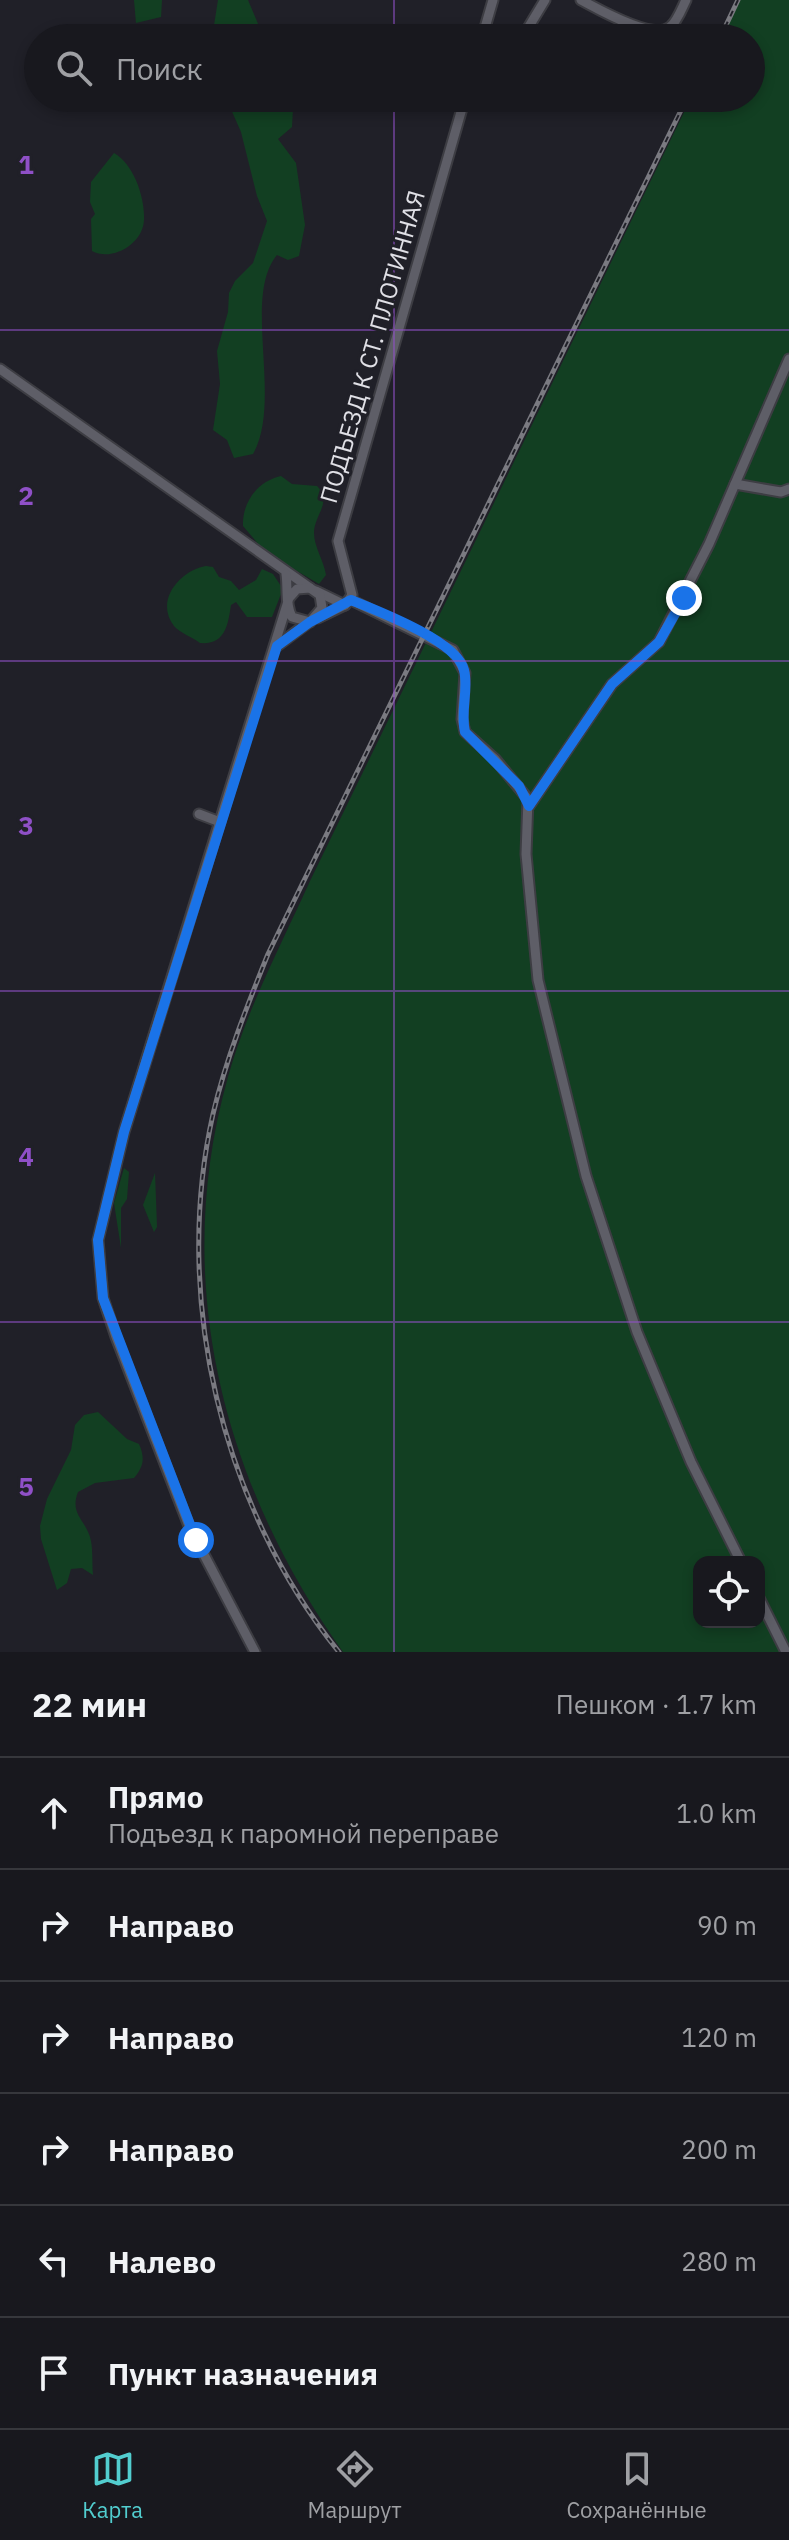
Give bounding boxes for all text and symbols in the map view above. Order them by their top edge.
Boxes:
search box [24,24,765,112]
icon: search [52,46,96,90]
text: Поиск [116,49,203,88]
text: 1 [18,147,34,181]
street label: ПОДЪЕЗД К СТ. ПЛОТИННАЯ [312,187,432,507]
text: 2 [18,478,34,512]
route end [666,580,702,616]
text: 3 [18,808,34,842]
text: 4 [18,1139,34,1173]
text: 5 [18,1469,34,1503]
route start [178,1522,214,1558]
map controls [693,1556,765,1628]
button: locate [693,1556,765,1628]
text: 22 мин [32,1682,147,1726]
text: Пешком · 1.7 km [556,1687,757,1721]
text: Прямо [108,1777,204,1816]
icon: ahead [32,1791,76,1835]
text: 1.0 km [676,1796,757,1830]
text: Подъезд к паромной переправе [108,1816,499,1850]
icon: right [32,1903,76,1947]
text: Направо [108,1906,234,1945]
text: 90 m [697,1908,757,1942]
icon: right [32,2015,76,2059]
text: Направо [108,2018,234,2057]
text: 120 m [681,2020,757,2054]
icon: right [32,2127,76,2171]
text: Направо [108,2130,234,2169]
text: 200 m [681,2132,757,2166]
icon: left [32,2239,76,2283]
text: Налево [108,2242,216,2281]
text: 280 m [681,2244,757,2278]
icon: arrive [32,2351,76,2395]
text: Пункт назначения [108,2354,378,2393]
tab: Карта [82,2447,143,2524]
tab: Маршрут [308,2447,402,2524]
tab: Сохранённые [566,2447,707,2524]

